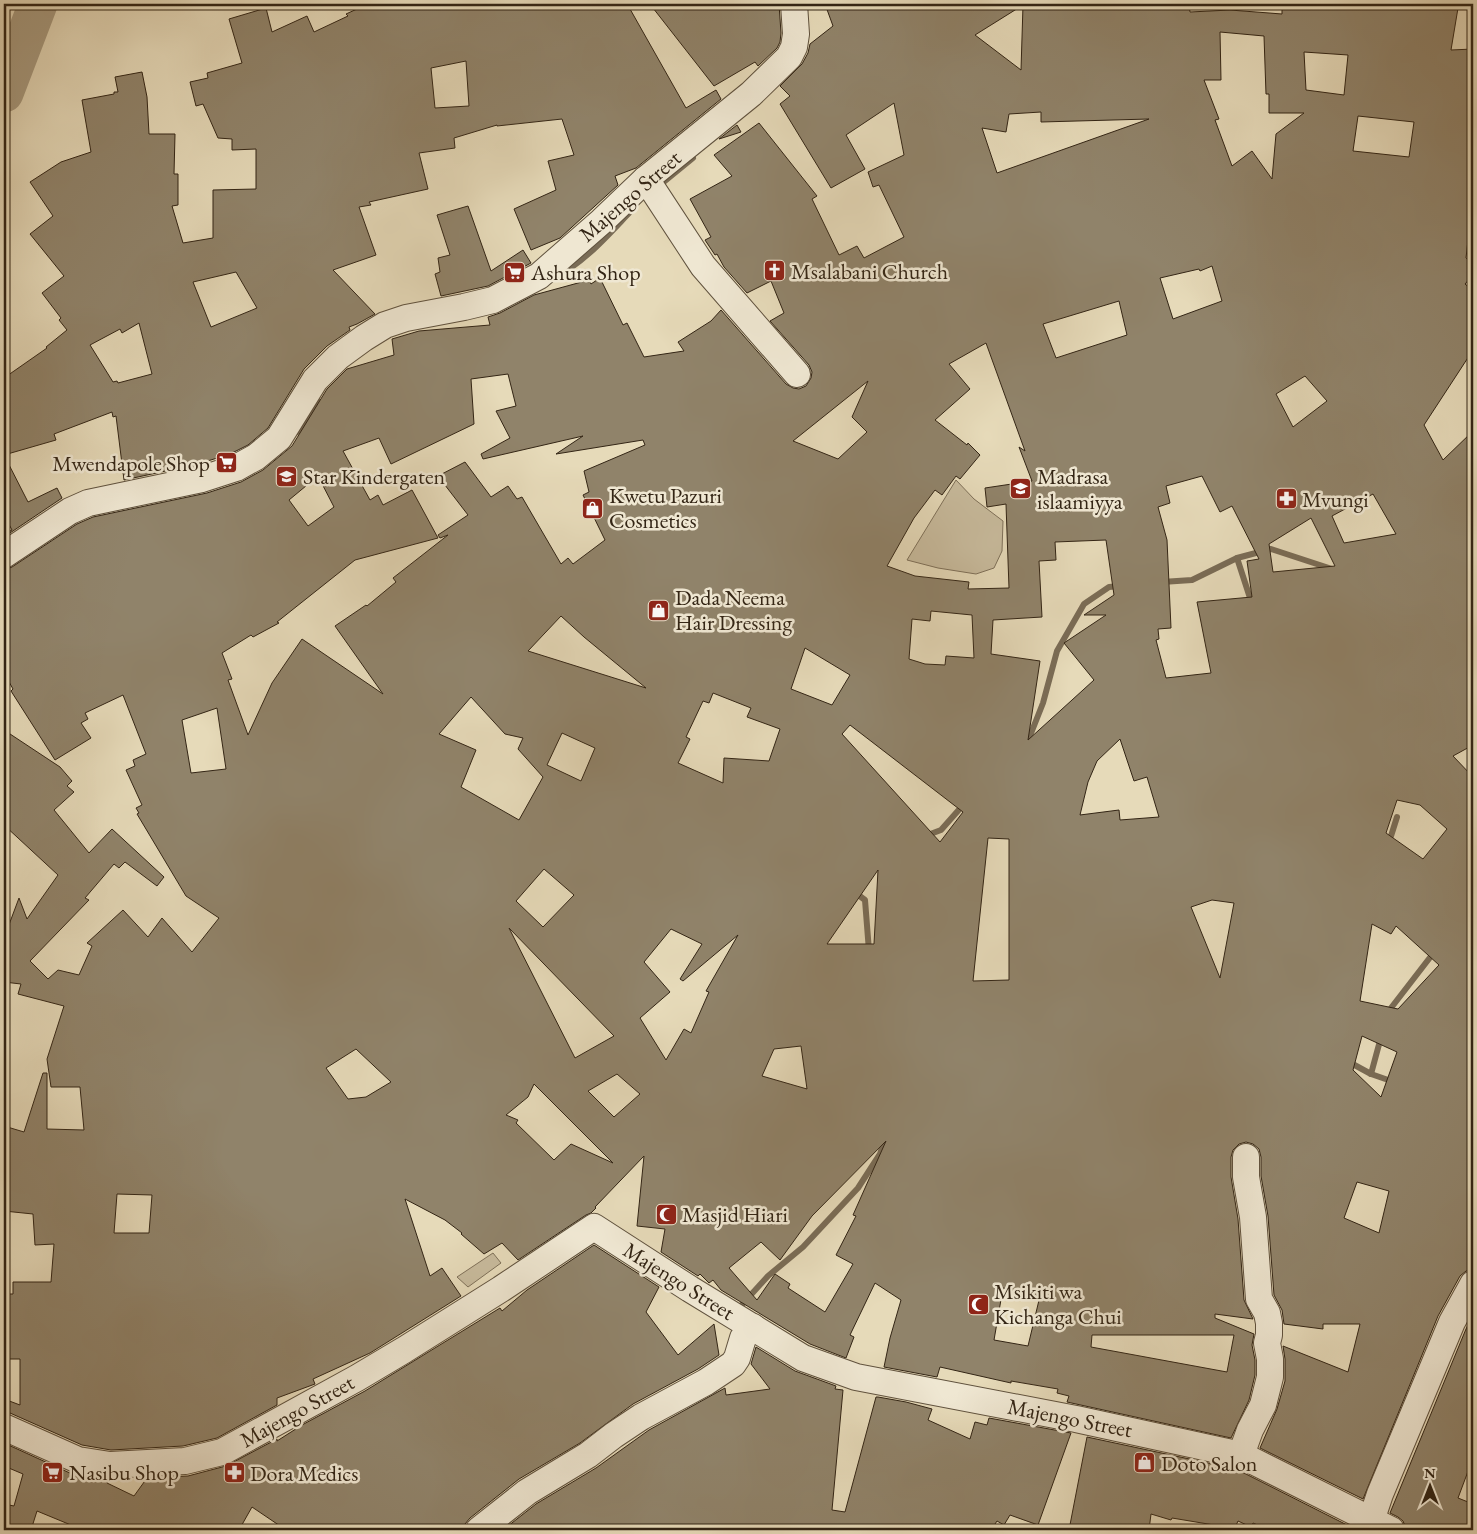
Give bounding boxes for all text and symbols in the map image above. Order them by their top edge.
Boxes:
street label: Majengo Street [573,144,687,248]
place label: Msalabani Church [791,257,948,286]
place label: Ashura Shop [530,258,641,287]
church icon: Msalabani Church [763,259,787,283]
supermarket icon: Ashura Shop [503,260,527,284]
place label: Mwendapole Shop [52,449,210,478]
supermarket icon: Mwendapole Shop [214,451,238,475]
place label: Star Kindergaten [303,462,446,491]
place label: Madrasa islaamiyya [1037,462,1123,516]
school or university icon: Star Kindergaten [275,464,299,488]
school or university icon: Madrasa islaamiyya [1009,477,1033,501]
place label: Kwetu Pazuri Cosmetics [609,481,722,535]
place label: Mvungi [1302,485,1369,514]
pharmacy icon: Mvungi [1274,487,1298,511]
shop icon: Kwetu Pazuri Cosmetics [581,496,605,520]
place label: Dada Neema Hair Dressing [675,583,792,637]
shop icon: Dada Neema Hair Dressing [647,598,671,622]
place label: Masjid Hiari [682,1200,788,1229]
mosque icon: Masjid Hiari [654,1202,678,1226]
street label: Majengo Street [618,1235,740,1327]
place label: Msikiti wa Kichanga Chui [994,1277,1122,1331]
mosque icon: Msikiti wa Kichanga Chui [966,1292,990,1316]
street label: Majengo Street [235,1368,359,1454]
street label: Majengo Street [1005,1392,1135,1444]
place label: Doto Salon [1161,1449,1258,1478]
shop icon: Doto Salon [1133,1451,1157,1475]
place label: Nasibu Shop [69,1458,179,1487]
place label: Dora Medics [250,1459,358,1488]
supermarket icon: Nasibu Shop [41,1460,65,1484]
pharmacy icon: Dora Medics [222,1461,246,1485]
north arrow [1404,1462,1454,1512]
text: N [1424,1464,1436,1482]

